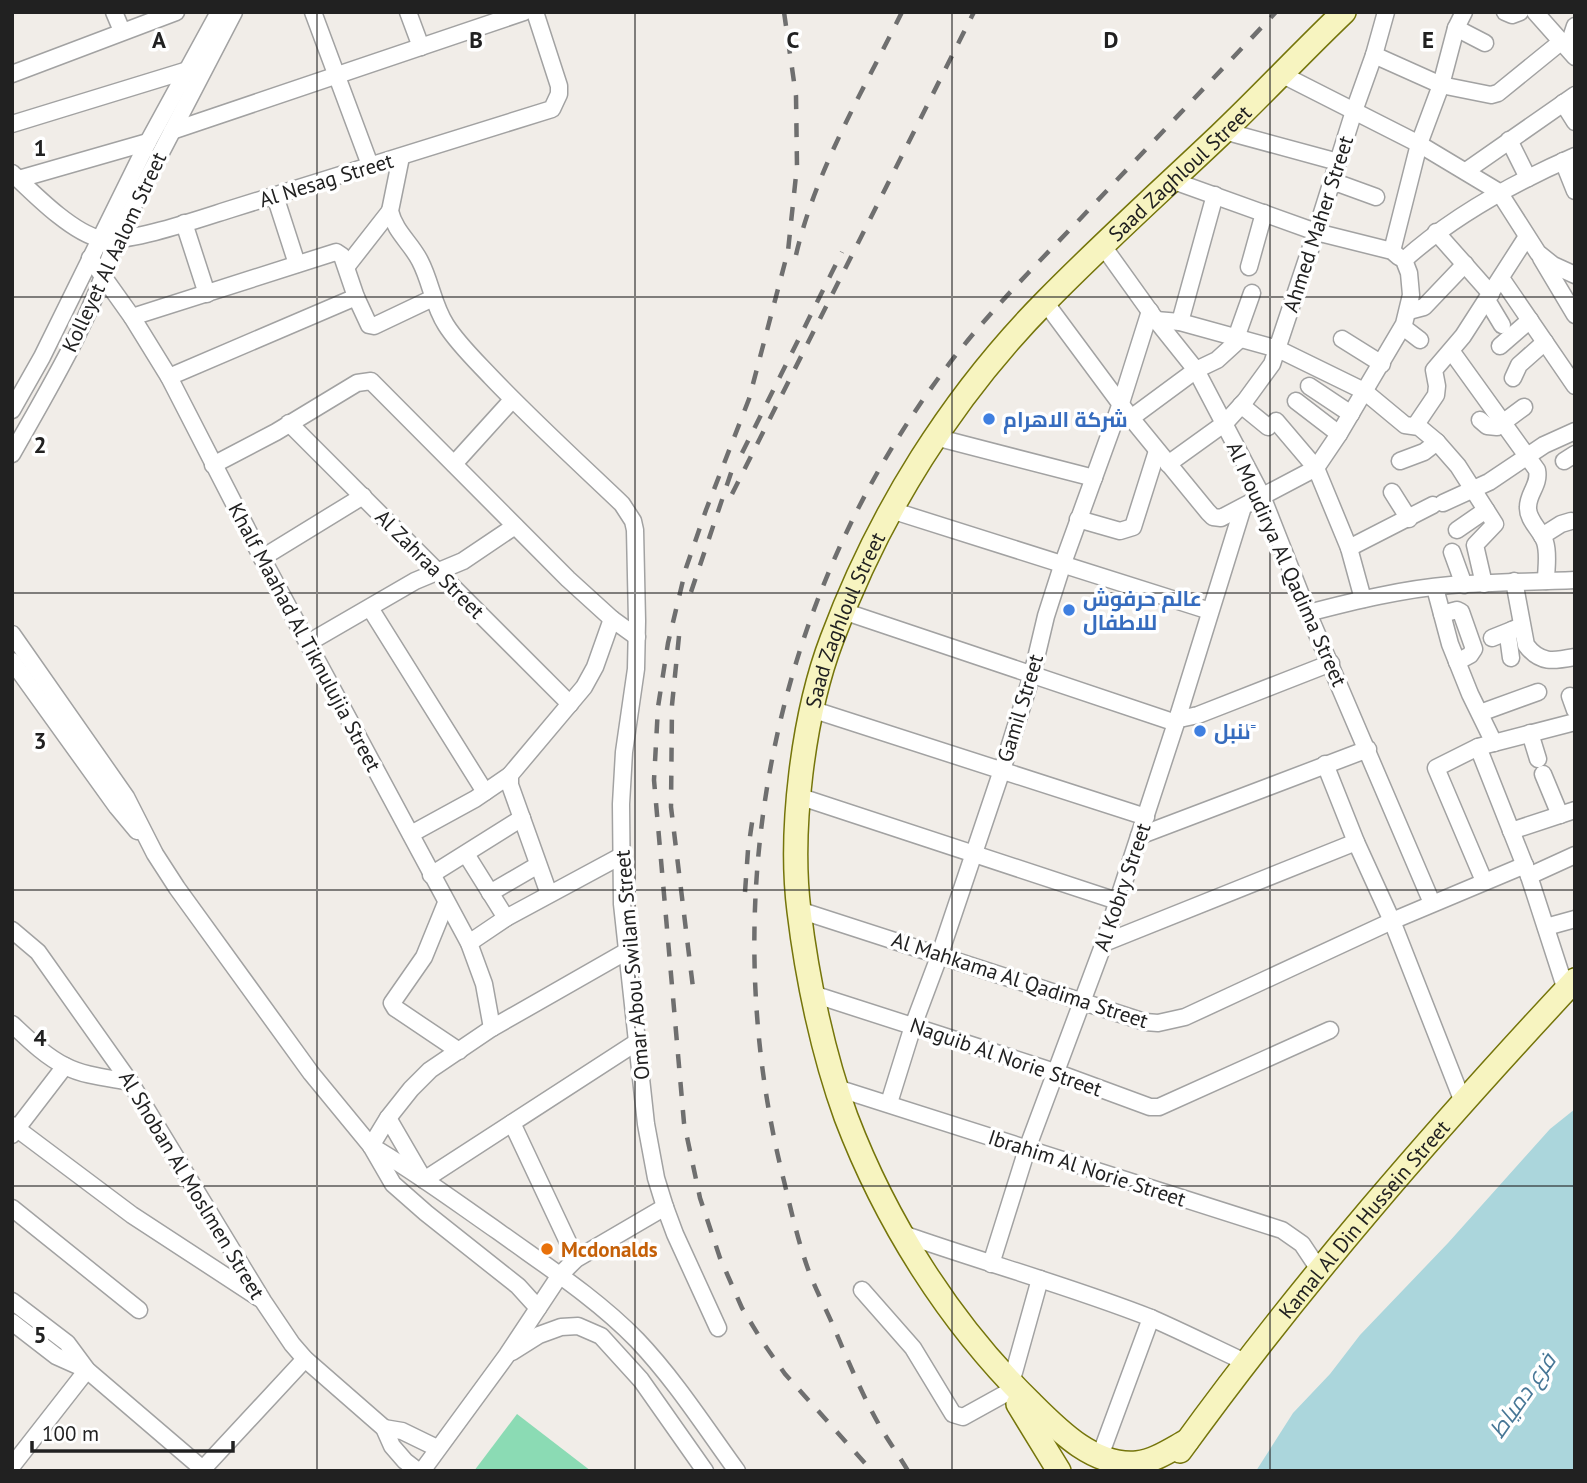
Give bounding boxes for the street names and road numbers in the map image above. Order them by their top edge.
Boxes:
street label: Saad Zaghloul Street [1102,99,1257,247]
street label: Ahmed Maher Street [1277,132,1359,316]
street label: Al Nesag Street [256,147,396,213]
street label: Kolleyet Al Aalom Street [56,148,172,356]
street label: Al Moudirya Al Qadima Street [1221,438,1353,690]
street label: Khalf Maahad Al Tiknulujia Street [223,498,387,776]
street label: Al Zahraa Street [370,504,490,624]
street label: Saad Zaghloul Street [799,527,891,710]
street label: Gamil Street [991,651,1049,765]
street label: Al Kobry Street [1087,819,1157,955]
street label: Omar Abou Swilam Street [608,849,656,1081]
street label: Al Mahkama Al Qadima Street [888,926,1152,1034]
street label: Naguib Al Norie Street [907,1011,1105,1103]
street label: Al Shoban Al Moslmen Street [113,1066,271,1304]
street label: Kamal Al Din Hussein Street [1272,1114,1455,1324]
street label: Ibrahim Al Norie Street [985,1123,1189,1213]

